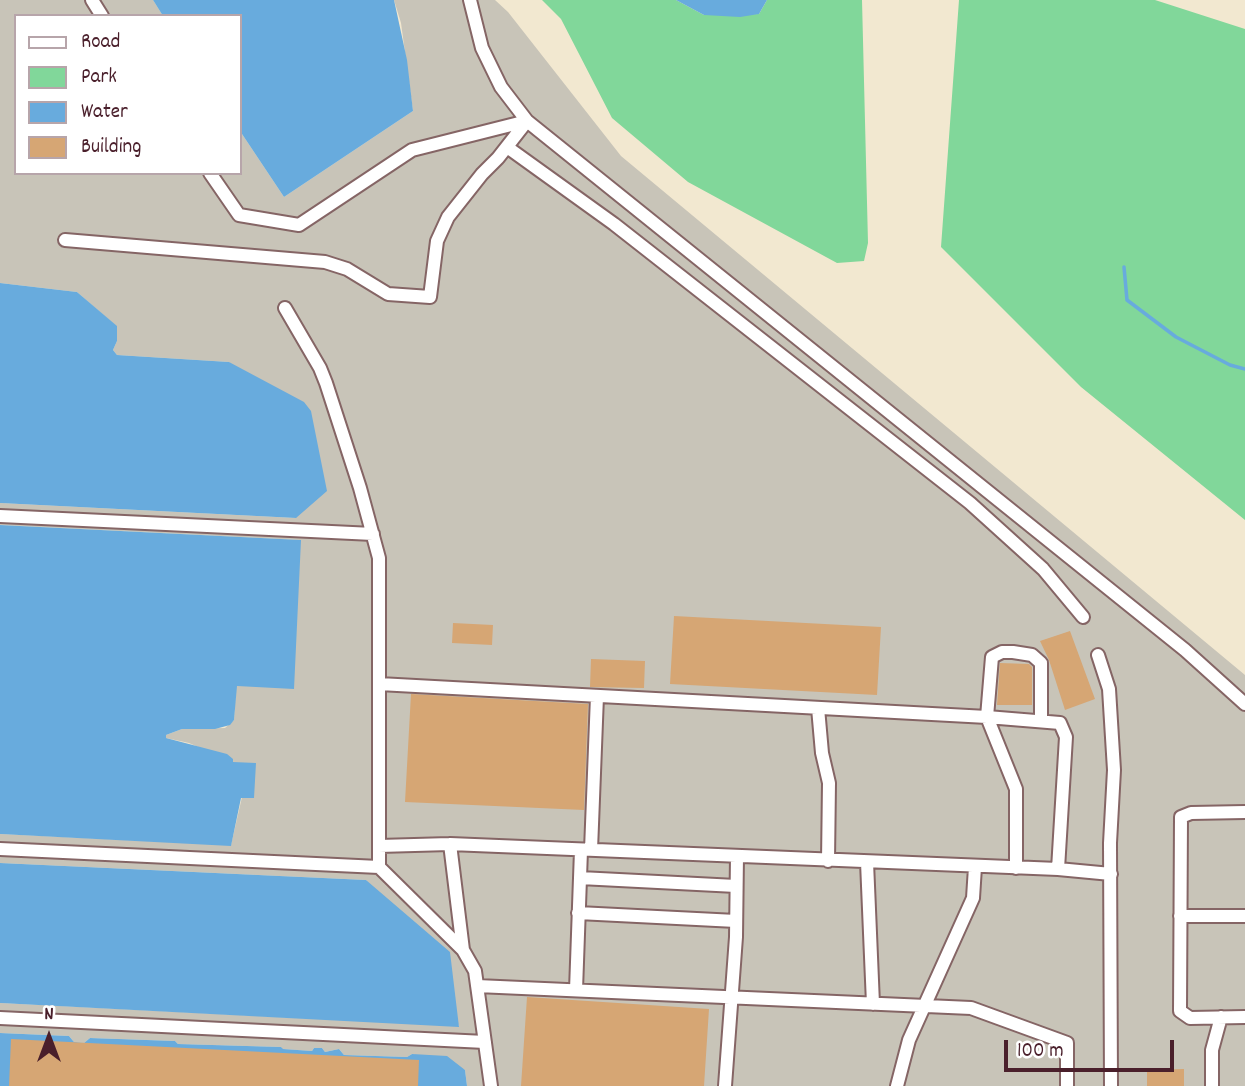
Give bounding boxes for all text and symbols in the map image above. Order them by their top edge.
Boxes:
legend [14,14,242,175]
text: Road [81,28,120,58]
text: Park [81,63,117,93]
text: Water [81,98,128,128]
text: Building [81,133,141,163]
north arrow [14,1002,84,1072]
text: N [44,1002,54,1029]
scale bar [1007,1026,1177,1070]
text: 100 m [1017,1037,1064,1067]

